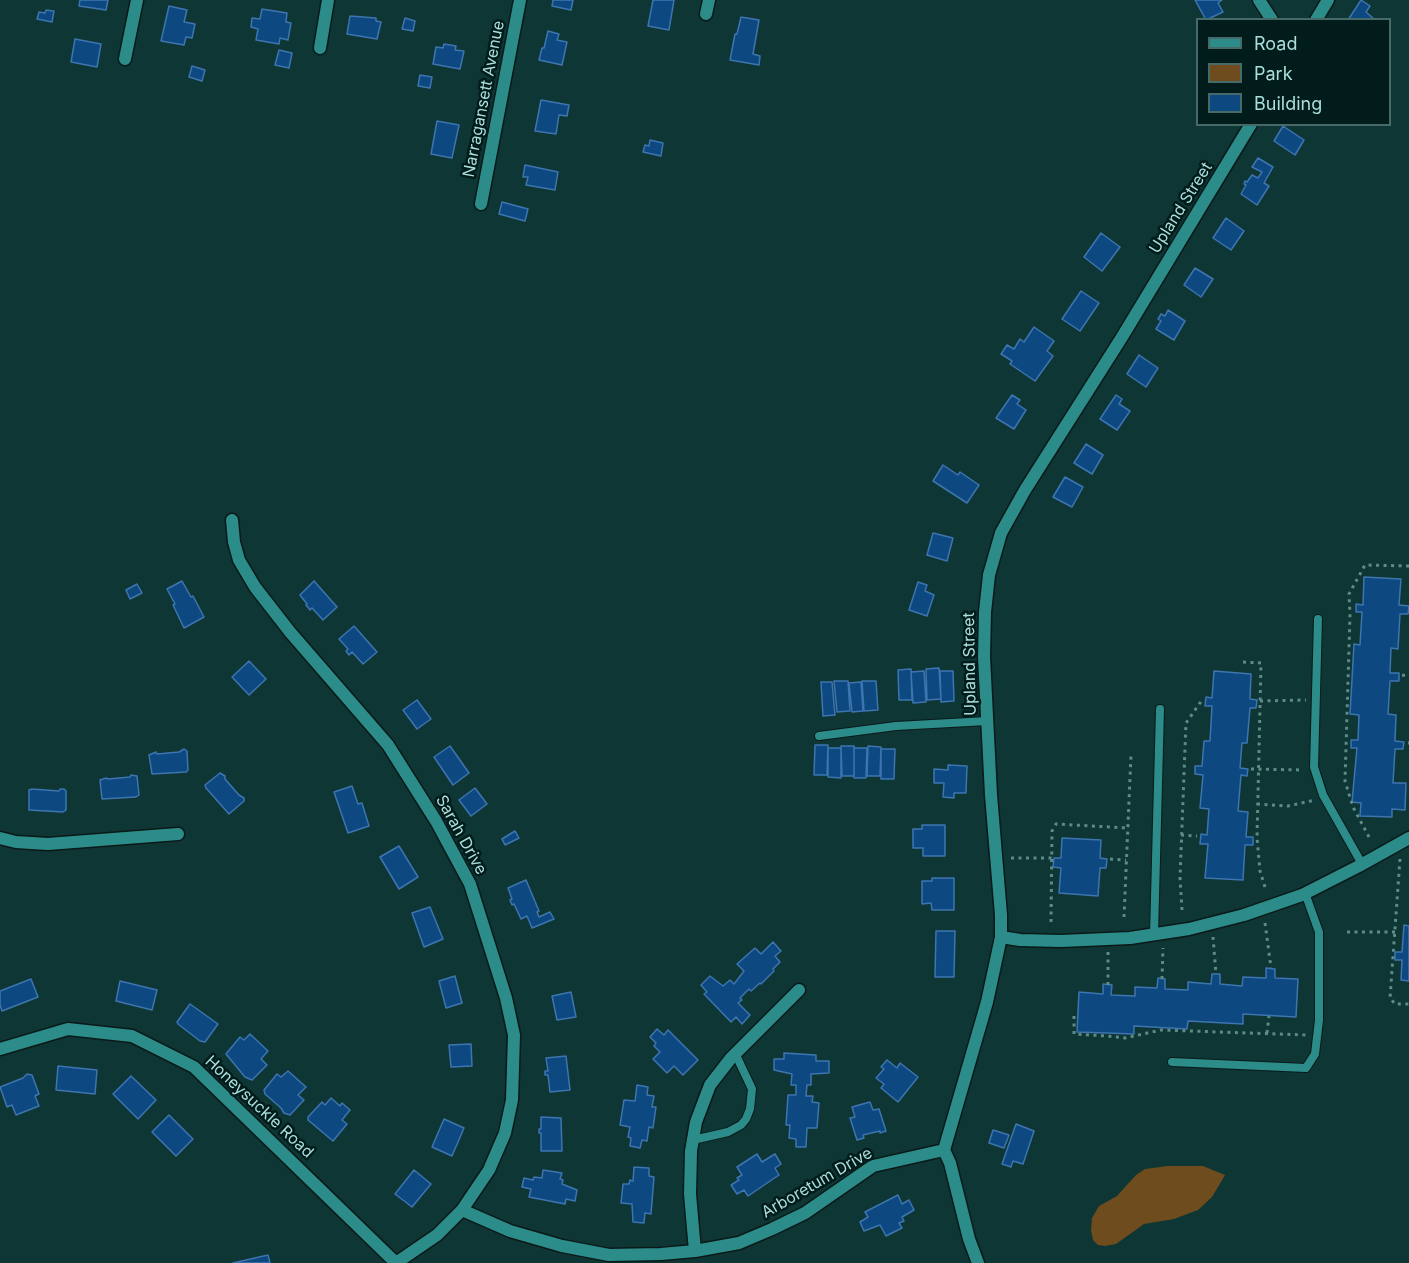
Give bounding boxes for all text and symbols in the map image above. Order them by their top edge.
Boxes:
legend [1196,18,1391,126]
street label: Narragansett Avenue [459,19,509,179]
text: Road [1254,33,1297,54]
text: Park [1254,63,1293,84]
text: Building [1254,93,1322,114]
street label: Upland Street [1145,159,1217,257]
street label: Upland Street [959,612,981,716]
street label: Sarah Drive [431,792,491,878]
street label: Honeysuckle Road [201,1052,317,1162]
street label: Arboretum Drive [758,1144,876,1222]

